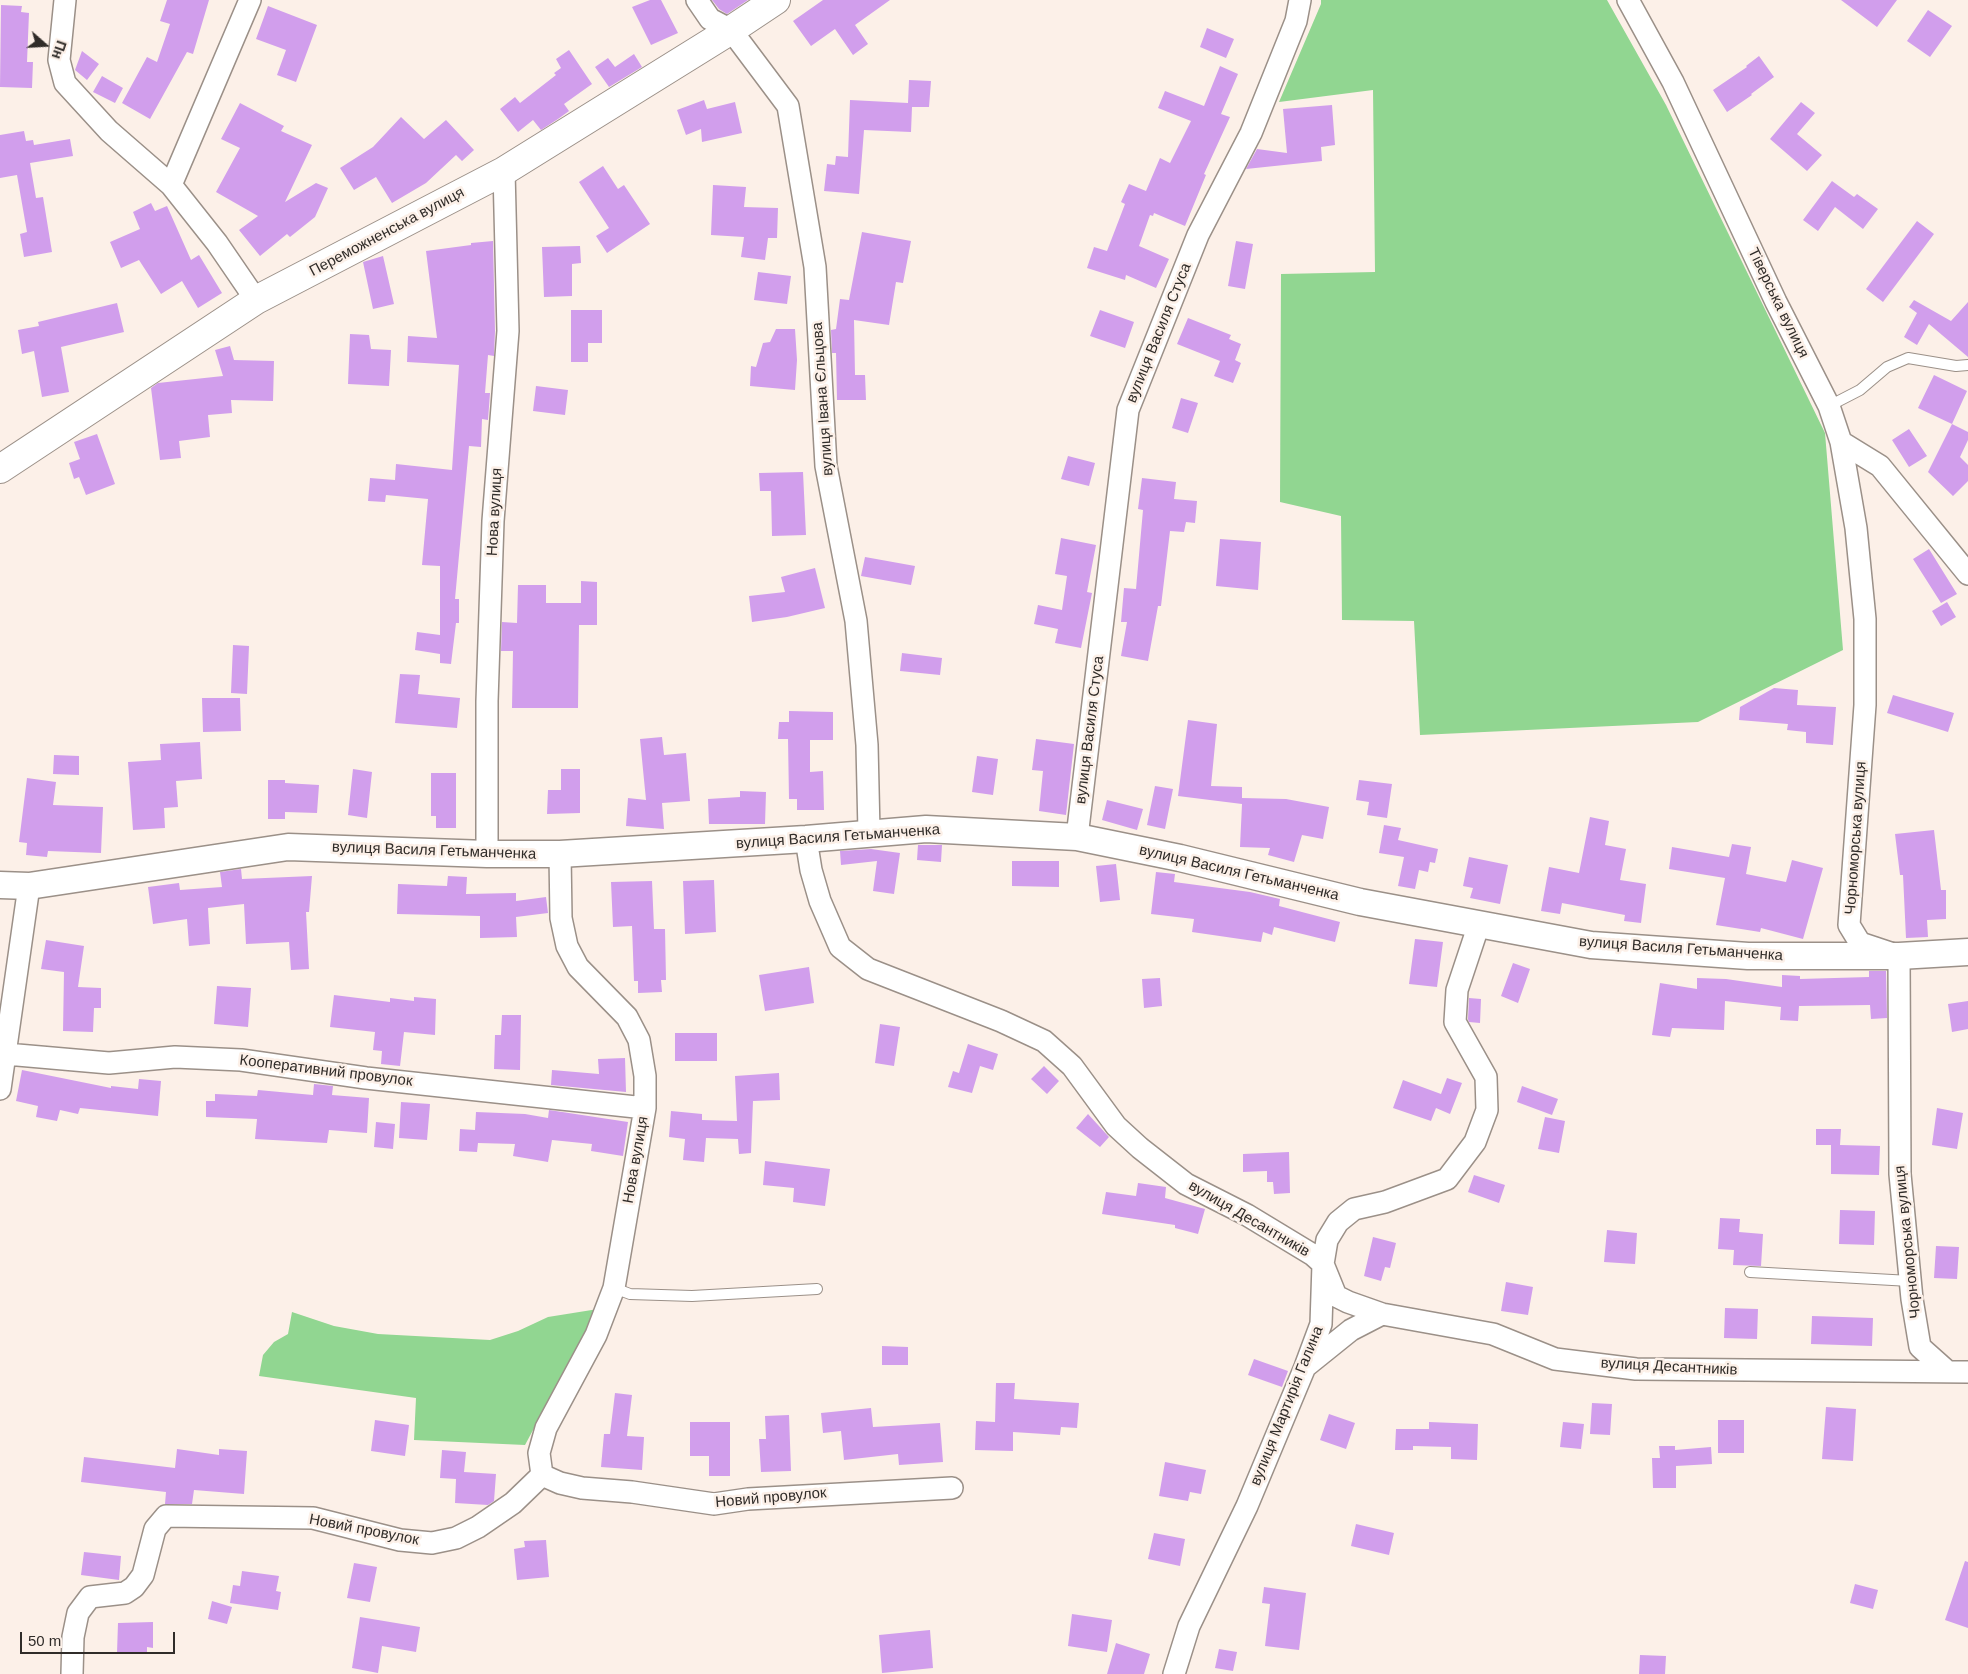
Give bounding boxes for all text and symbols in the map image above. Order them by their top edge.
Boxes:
north arrow [20,20,70,70]
text: Пн [49,39,70,61]
street label: Переможненська вулиця [307,184,467,280]
street label: Тіверська вулиця [1744,245,1812,361]
street label: вулиця Василя Стуса [1123,260,1195,406]
street label: вулиця Івана Єльцова [809,321,837,477]
street label: Нова вулиця [484,468,506,556]
street label: вулиця Василя Стуса [1072,655,1108,805]
street label: Чорноморська вулиця [1842,761,1870,915]
street label: вулиця Василя Гетьманченка [735,821,941,853]
street label: вулиця Василя Гетьманченка [332,838,536,864]
street label: вулиця Василя Гетьманченка [1137,841,1341,905]
street label: вулиця Василя Гетьманченка [1578,933,1784,965]
street label: Кооперативний провулок [238,1051,414,1091]
street label: Нова вулиця [619,1115,653,1205]
street label: Чорноморська вулиця [1891,1165,1925,1319]
street label: вулиця Десантників [1185,1177,1313,1261]
street label: вулиця Мартирія Галина [1247,1324,1327,1488]
street label: вулиця Десантників [1600,1354,1738,1380]
street label: Новий провулок [715,1484,827,1512]
street label: Новий провулок [308,1511,420,1549]
scale bar [22,1622,178,1654]
text: 50 m [28,1632,61,1649]

